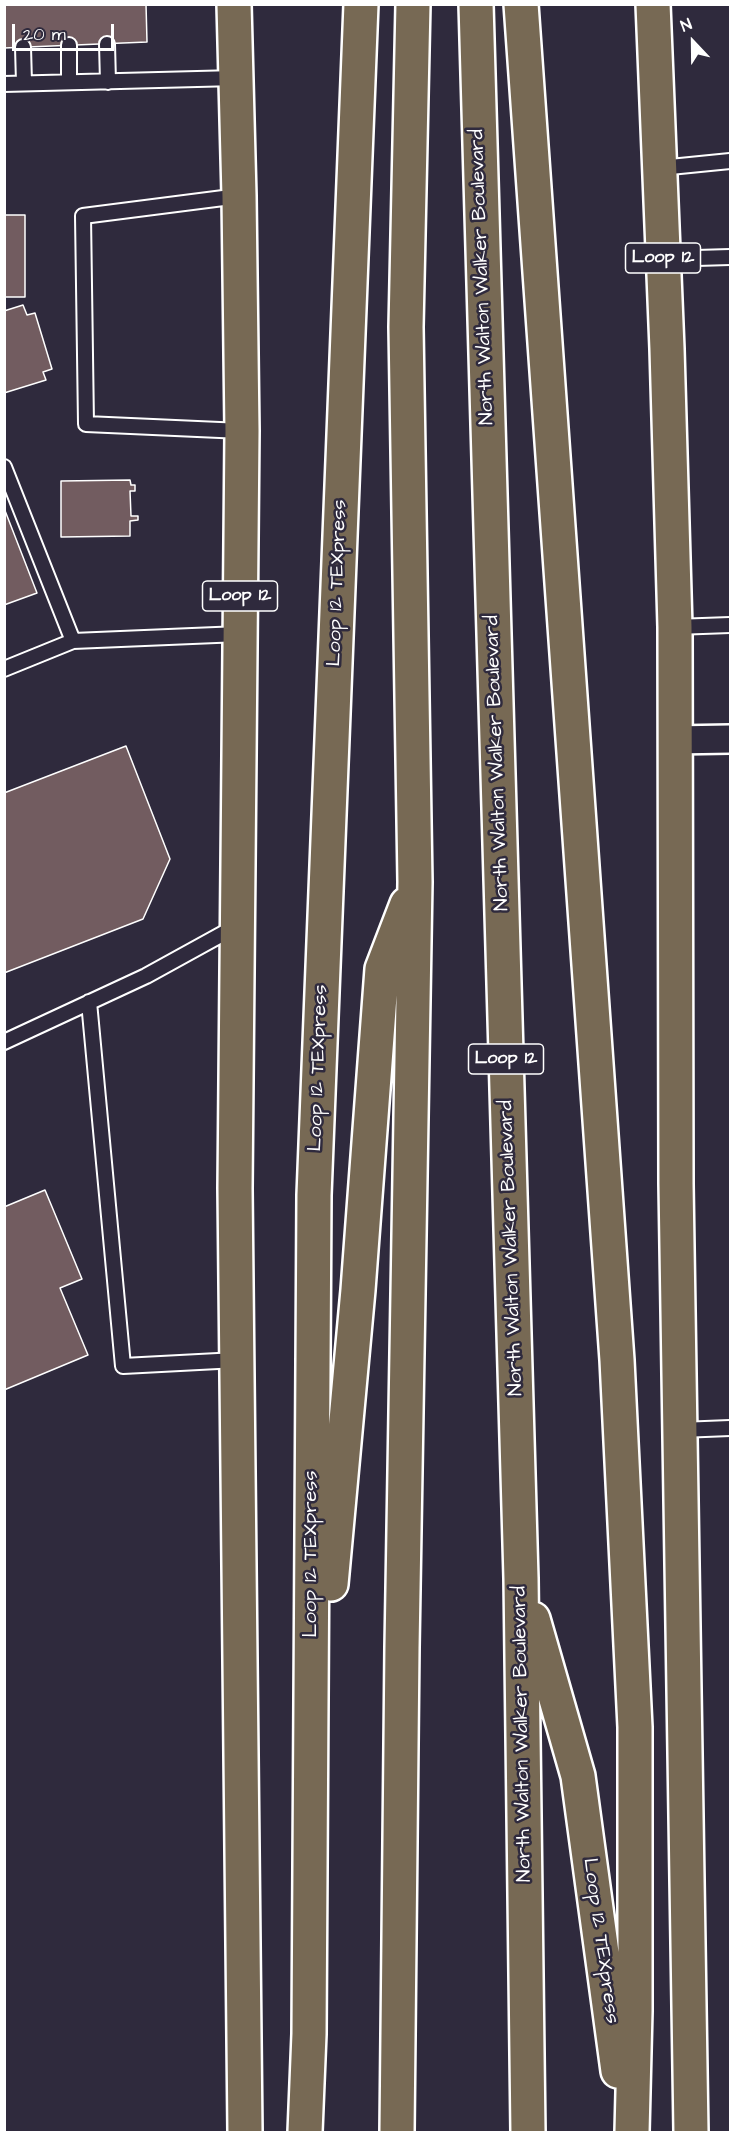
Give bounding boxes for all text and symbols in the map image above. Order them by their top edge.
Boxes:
scale bar [15,12,117,50]
north arrow [663,12,723,72]
text: N [677,13,695,37]
text: 20 m [23,22,66,47]
street label: North Walton Walker Boulevard [466,129,500,425]
road number: Loop 12 [626,243,700,273]
street label: Loop 12 TEXpress [323,499,353,667]
road number: Loop 12 [202,581,278,611]
street label: North Walton Walker Boulevard [481,615,515,911]
street label: Loop 12 TEXpress [304,984,334,1152]
road number: Loop 12 [468,1044,544,1074]
street label: North Walton Walker Boulevard [495,1100,529,1396]
street label: Loop 12 TEXpress [300,1471,324,1637]
street label: North Walton Walker Boulevard [508,1586,538,1882]
street label: Loop 12 TEXpress [577,1857,623,2025]

